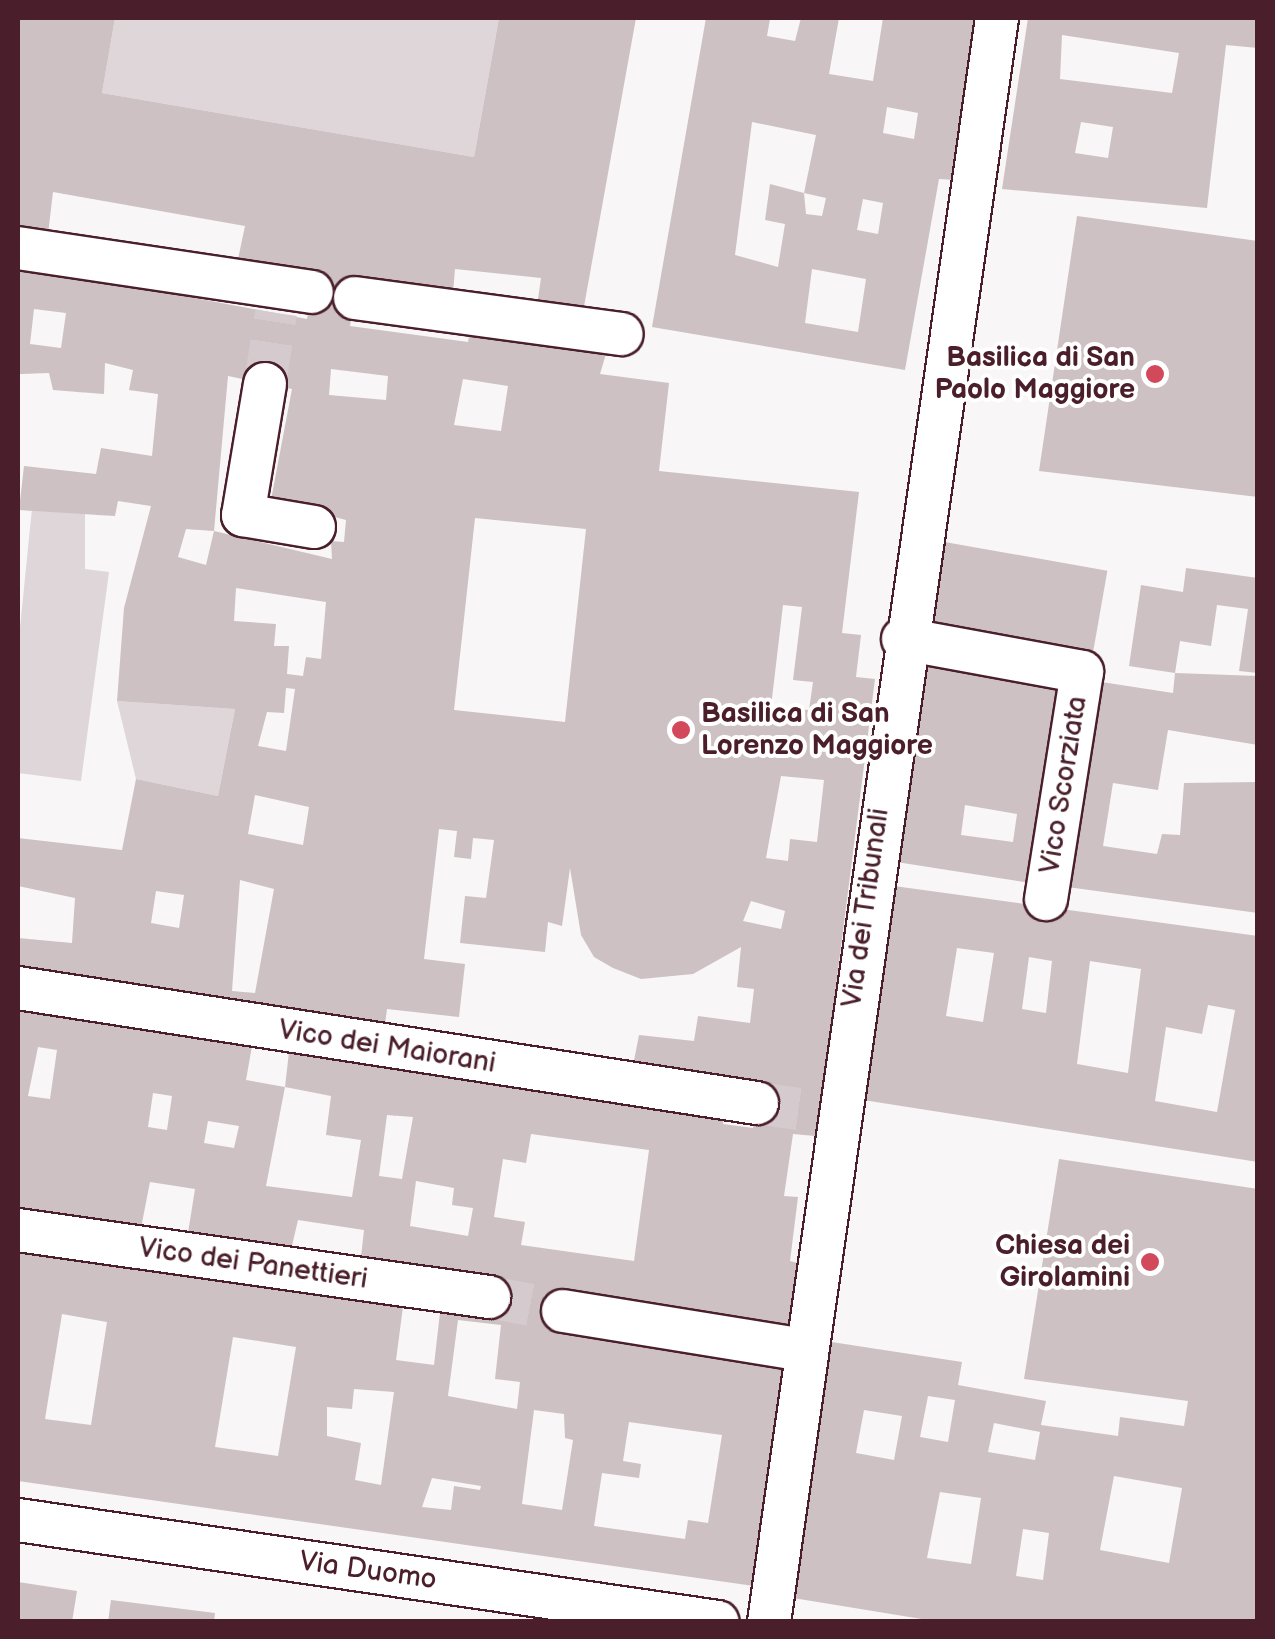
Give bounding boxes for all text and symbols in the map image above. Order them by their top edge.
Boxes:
place label: Basilica di San Paolo Maggiore [935,341,1135,407]
marker: Basilica di San Paolo Maggiore [1144,363,1166,385]
street label: Vico Scorziata [1033,694,1095,876]
place label: Basilica di San Lorenzo Maggiore [701,697,933,763]
marker: Basilica di San Lorenzo Maggiore [670,719,692,741]
street label: Via dei Tribunali [835,806,897,1010]
street label: Vico dei Maiorani [276,1013,498,1081]
place label: Chiesa dei Girolamini [995,1229,1130,1295]
street label: Vico dei Panettieri [136,1231,370,1297]
marker: Chiesa dei Girolamini [1139,1251,1161,1273]
street label: Via Duomo [297,1545,439,1597]

